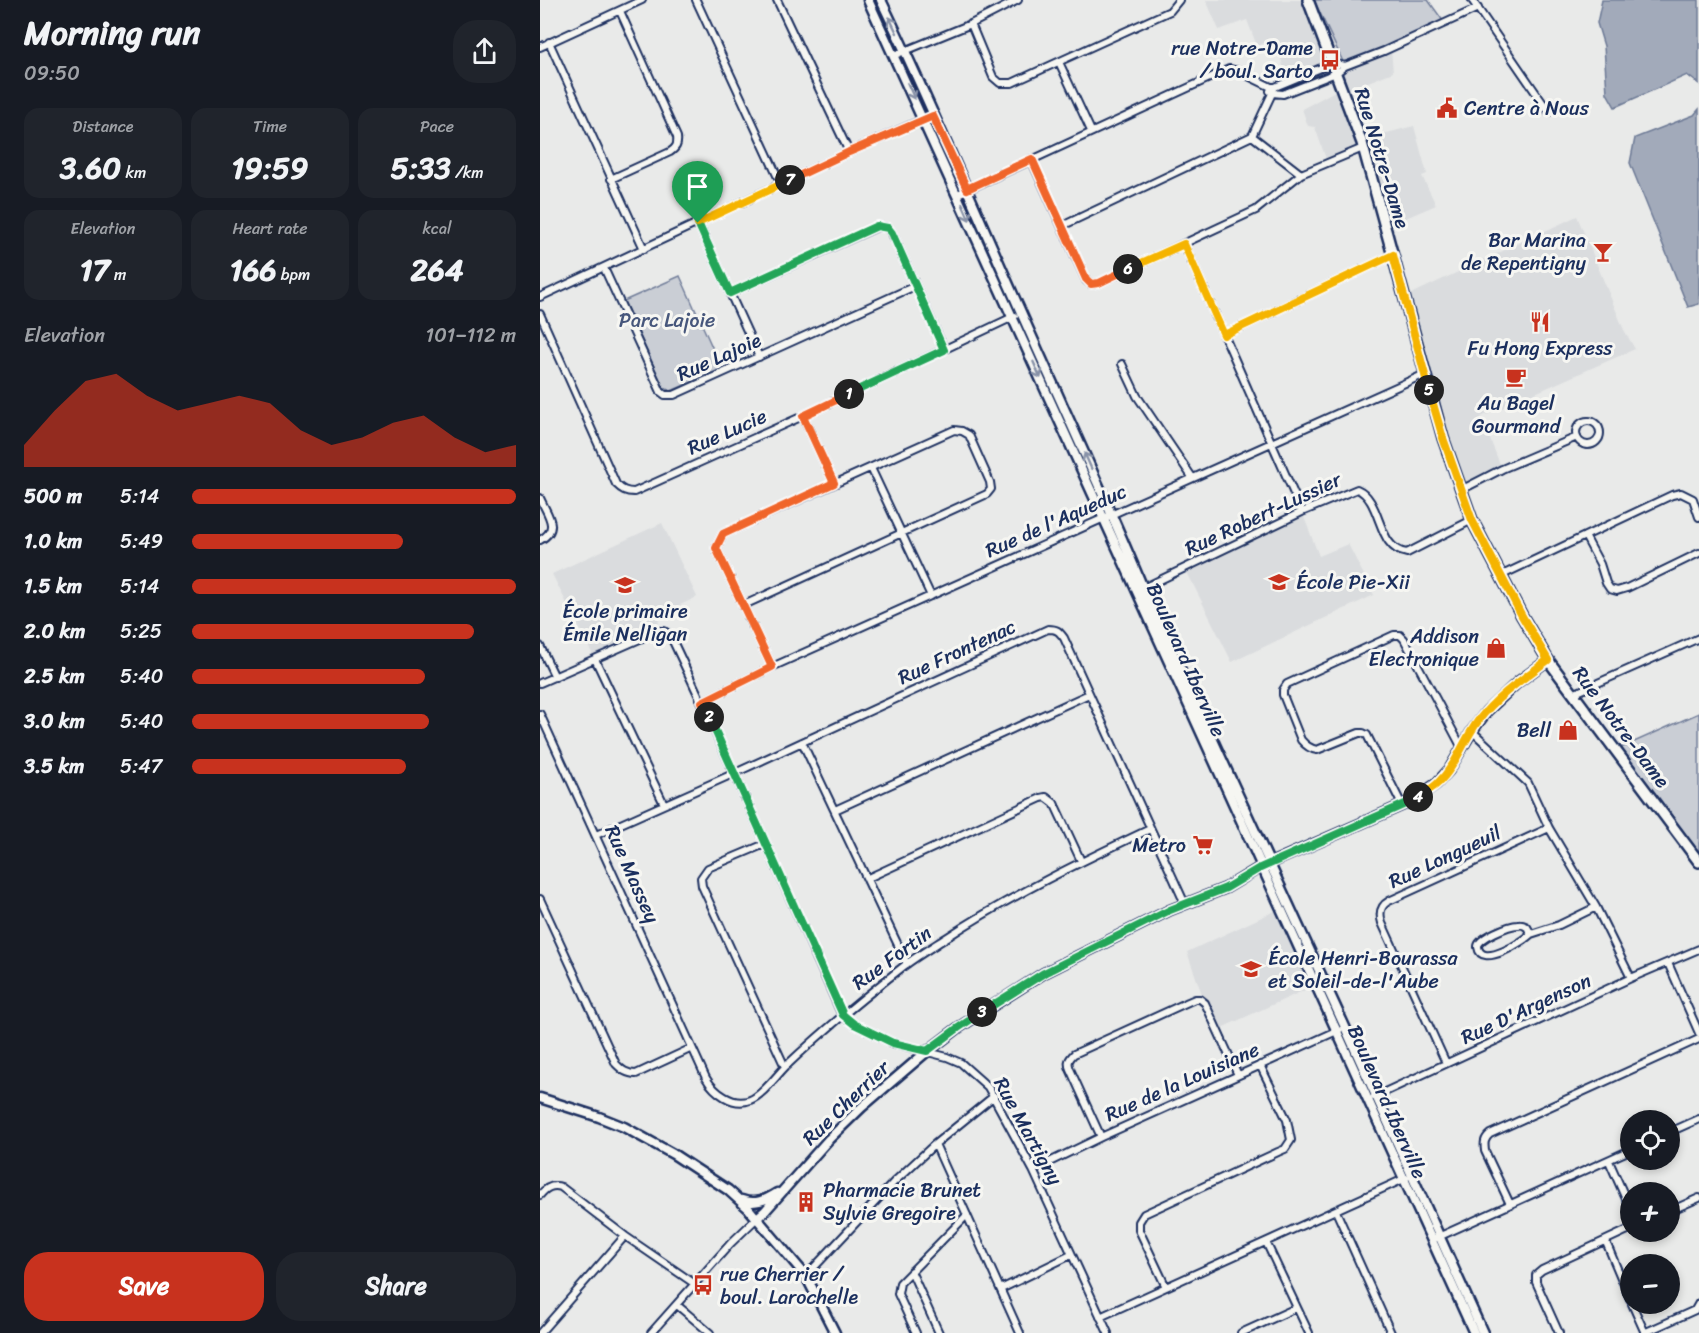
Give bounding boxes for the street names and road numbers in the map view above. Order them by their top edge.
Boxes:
street label: Rue Notre-Dame [1344,83,1420,233]
street label: Rue Lajoie [671,323,767,391]
street label: Rue Lucie [681,399,773,465]
street label: Rue Robert-Lussier [1179,462,1348,566]
street label: Rue de l'Aqueduc [979,474,1133,568]
street label: Boulevard Iberville [1136,577,1236,743]
street label: Rue Frontenac [892,609,1022,695]
street label: Rue Notre-Dame [1563,658,1679,796]
street label: Rue Longueuil [1383,815,1508,898]
street label: Rue Massey [595,819,670,929]
street label: Rue Fortin [844,917,940,999]
street label: Rue D'Argenson [1455,963,1597,1055]
street label: Boulevard Iberville [1337,1019,1437,1185]
street label: Rue de la Louisiane [1099,1032,1265,1132]
street label: Rue Cherrier [794,1050,899,1154]
street label: Rue Martigny [984,1070,1073,1192]

